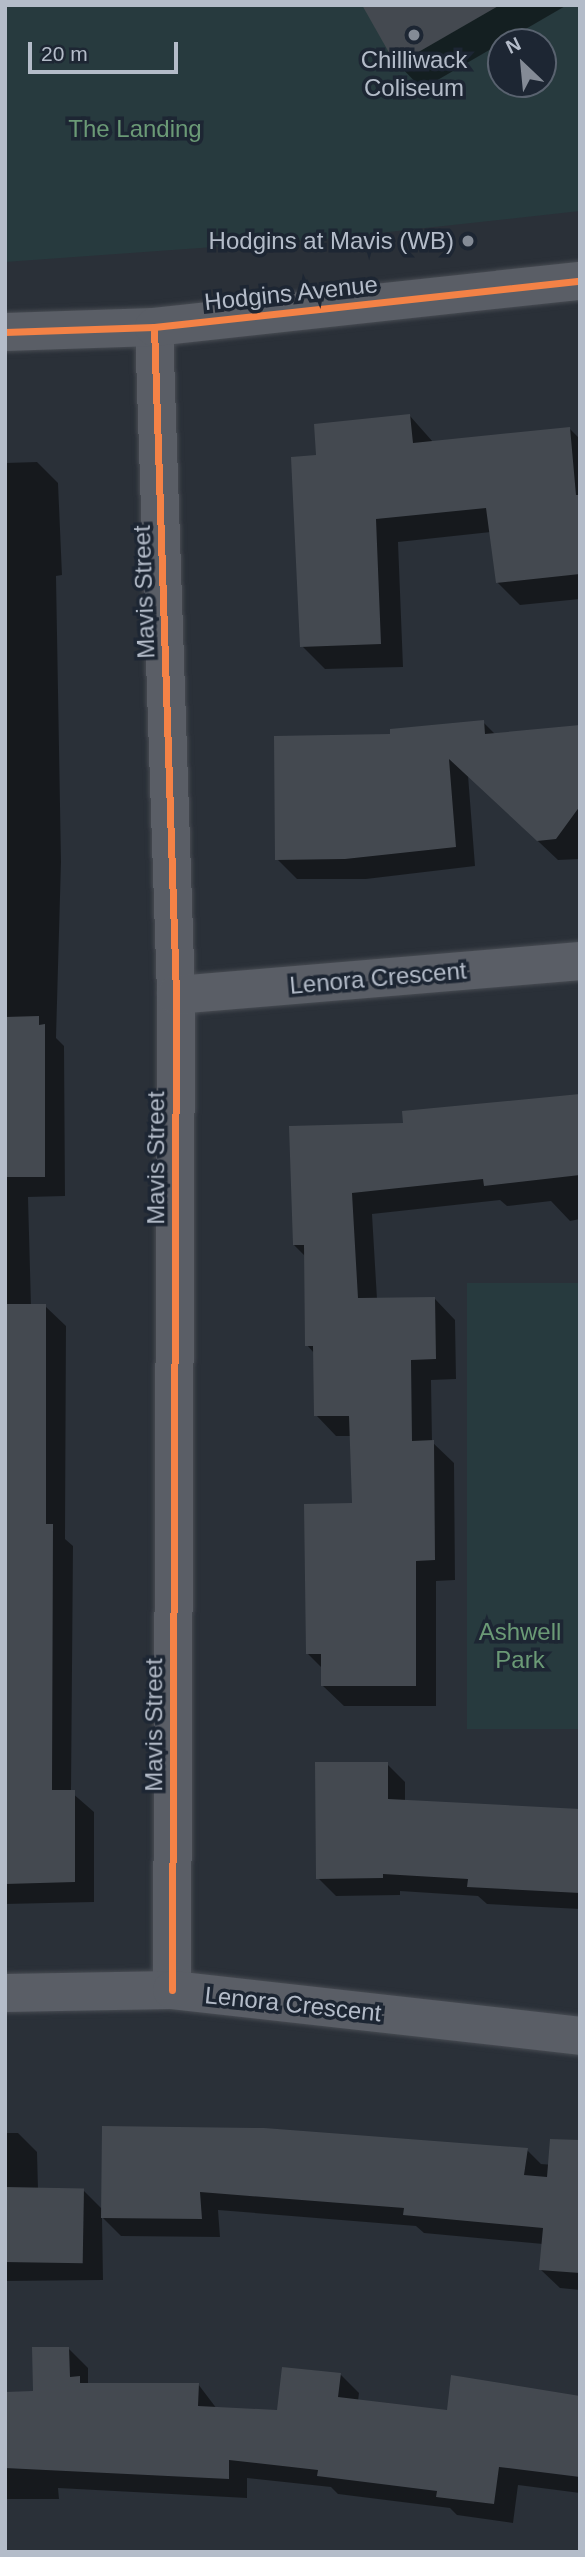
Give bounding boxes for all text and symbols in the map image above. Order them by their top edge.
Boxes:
marker: Chilliwack Coliseum [406,27,422,43]
scale bar [32,28,182,72]
north arrow [487,28,557,98]
text: N [503,33,524,58]
text: 20 m [41,42,88,65]
place label: Chilliwack Coliseum [361,46,467,102]
park label: The Landing [68,115,202,143]
place label: Hodgins at Mavis (WB) [209,227,454,255]
marker: Hodgins at Mavis (WB) [460,233,476,249]
street label: Hodgins Avenue [202,269,380,317]
street label: Mavis Street [127,525,161,659]
street label: Lenora Crescent [288,956,468,1000]
street label: Mavis Street [142,1091,170,1225]
park label: Ashwell Park [479,1618,561,1674]
street label: Mavis Street [140,1658,168,1792]
street label: Lenora Crescent [203,1980,383,2028]

